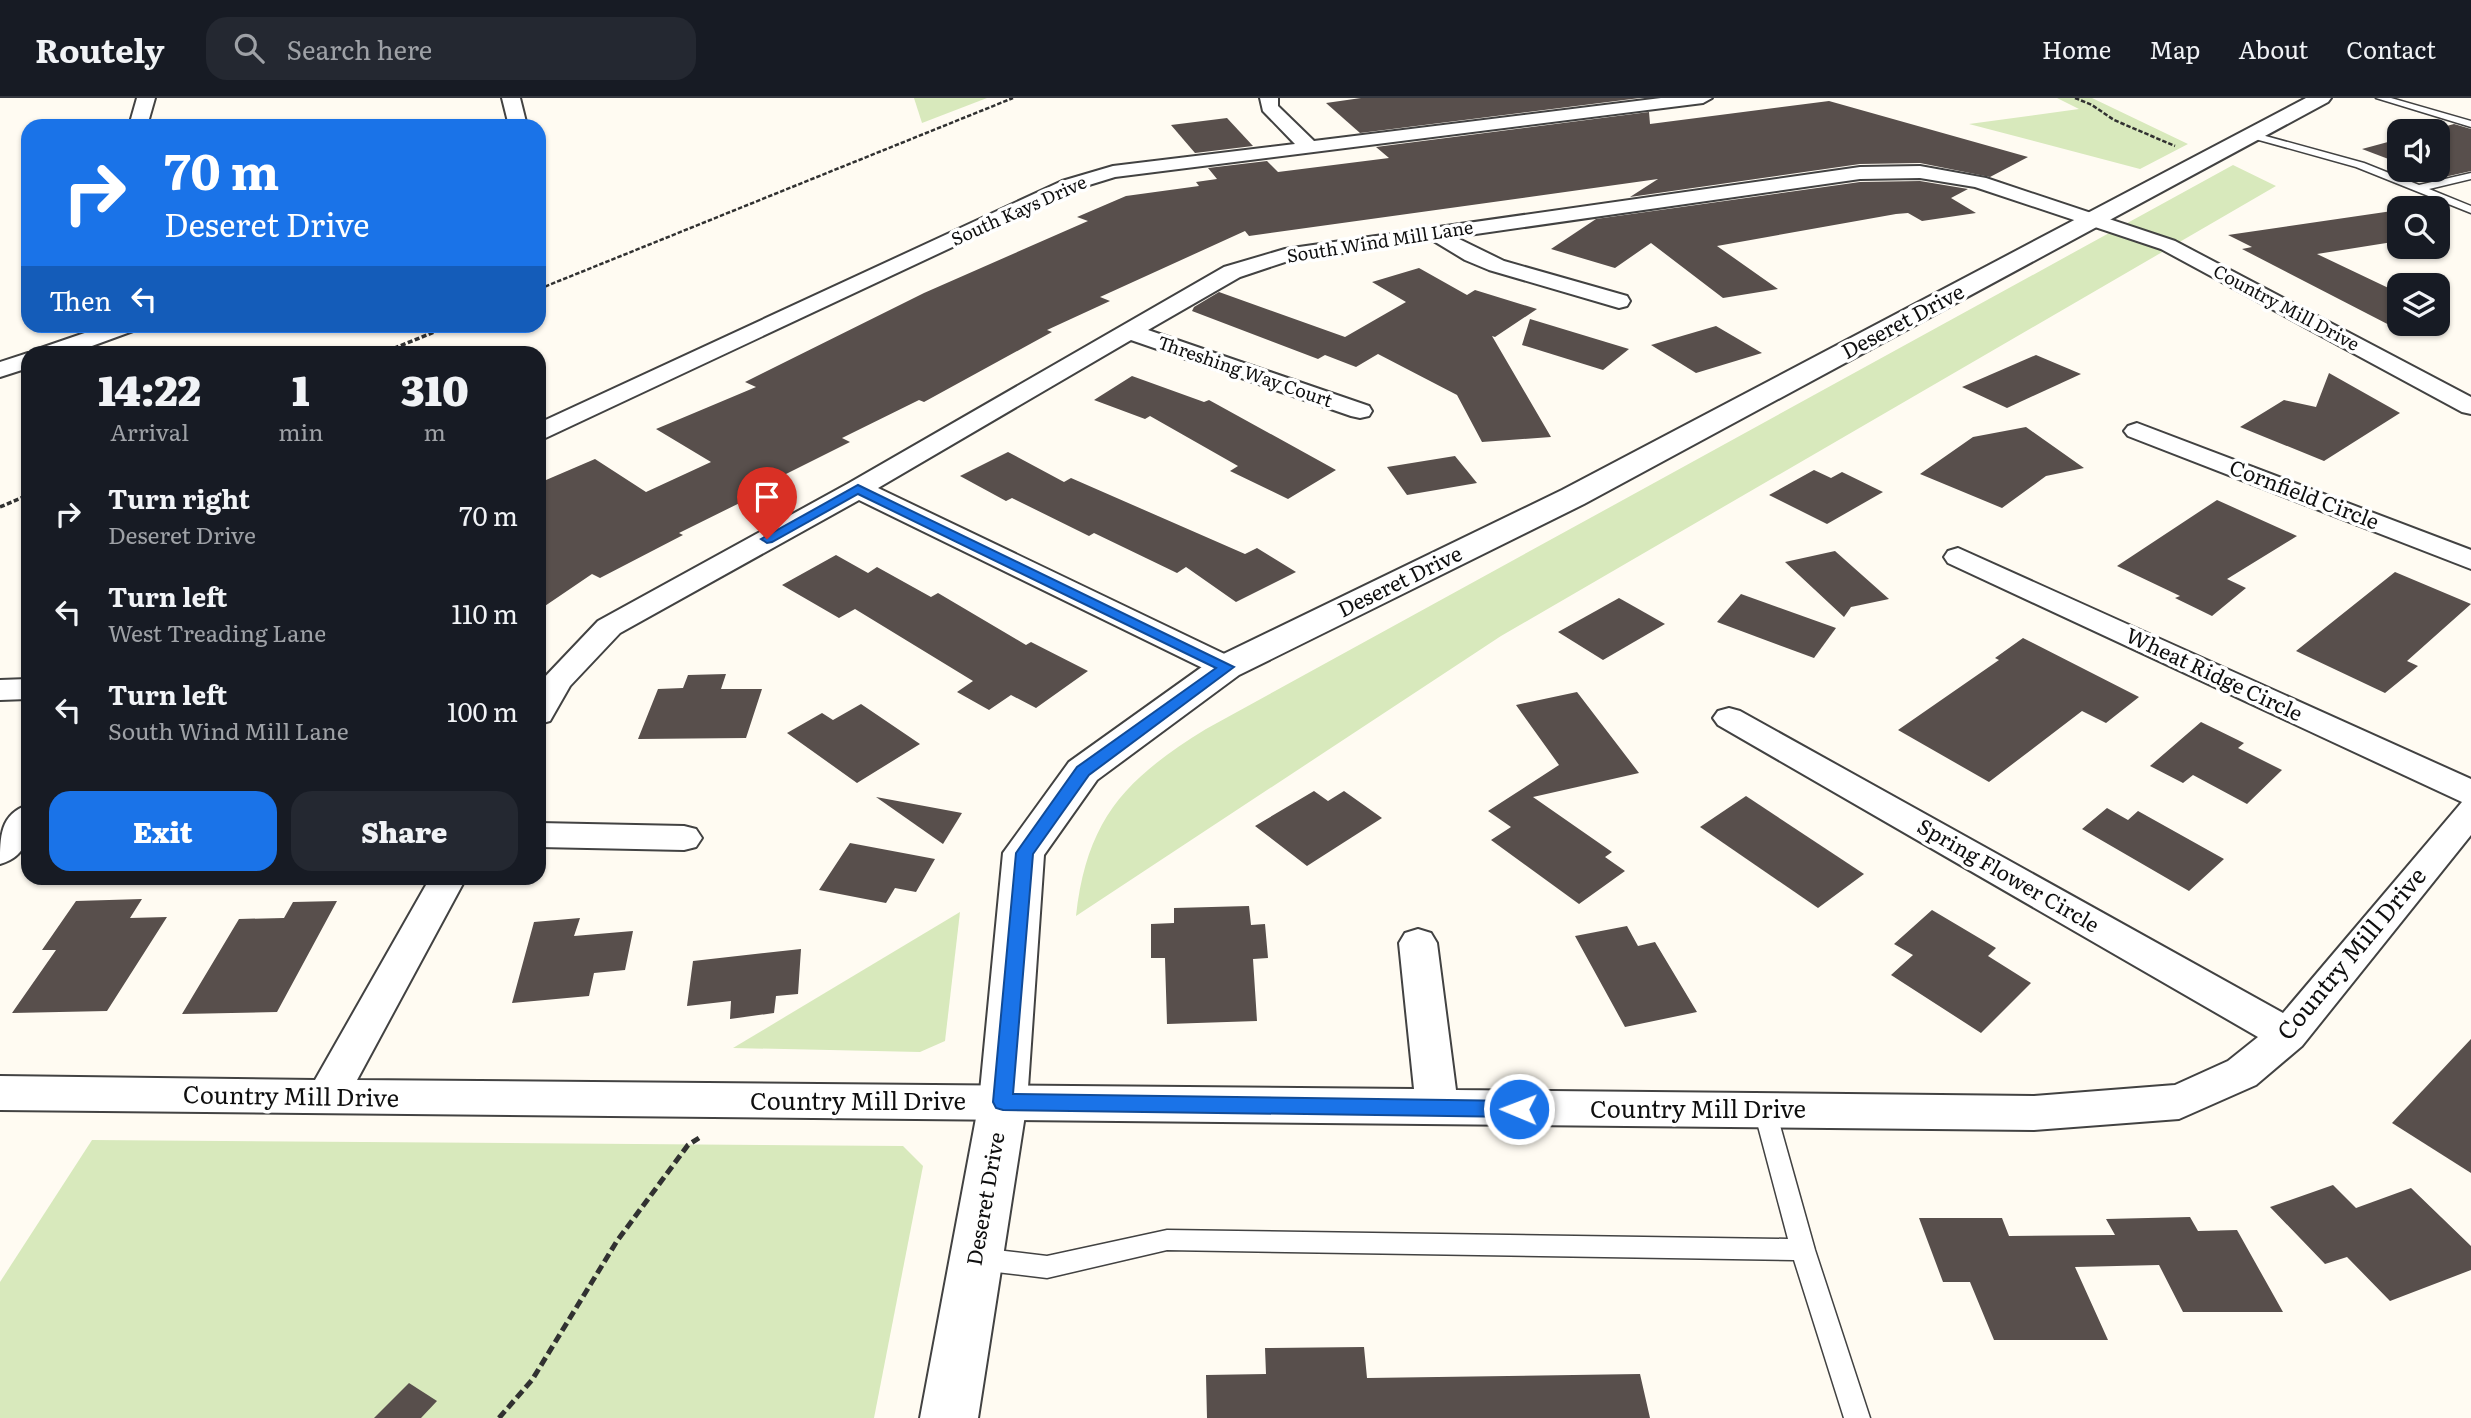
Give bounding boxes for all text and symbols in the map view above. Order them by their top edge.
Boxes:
search box [206,17,696,80]
text: Routely [35,24,164,73]
icon: search [230,29,268,67]
text: Search here [286,29,432,68]
text: Home [2042,31,2111,66]
text: Map [2149,31,2200,66]
text: About [2238,31,2308,66]
text: Contact [2346,31,2436,66]
map controls [2387,119,2450,336]
button: sound [2387,119,2450,182]
text: 70 m [164,132,279,205]
icon: right [49,147,140,238]
street label: South Kays Drive [946,168,1091,252]
button: search [2387,196,2450,259]
text: Deseret Drive [164,199,370,247]
street label: South Wind Mill Lane [1285,212,1475,269]
street label: Country Mill Drive [2209,257,2365,357]
button: layers [2387,273,2450,336]
street label: Deseret Drive [1835,274,1969,365]
text: Then [49,280,111,319]
icon: left [125,280,163,318]
street label: Threshing Way Court [1154,328,1337,413]
text: 14:22 [98,357,201,419]
text: 1 [292,357,310,419]
text: 310 [401,357,469,419]
text: Arrival [110,414,189,448]
text: min [278,414,323,448]
text: m [424,414,446,448]
street label: Cornfield Circle [2226,450,2384,535]
pin [737,467,797,539]
text: Turn right [108,478,250,517]
icon: arrive [748,478,786,516]
icon: right [49,495,87,533]
text: 70 m [459,495,518,534]
text: Deseret Drive [108,517,256,551]
street label: Deseret Drive [1331,536,1466,623]
text: Turn left [108,576,227,615]
icon: left [49,593,87,631]
text: 110 m [451,593,518,632]
text: West Treading Lane [108,615,326,649]
street label: Wheat Ridge Circle [2122,618,2309,727]
text: Turn left [108,674,227,713]
icon: left [49,691,87,729]
text: 100 m [447,691,518,730]
text: South Wind Mill Lane [108,713,349,747]
button: Exit [49,791,277,871]
button: Share [291,791,518,871]
street label: Spring Flower Circle [1913,809,2106,939]
street label: Country Mill Drive [2267,858,2433,1046]
position arrow [1482,1072,1556,1146]
street label: Country Mill Drive [183,1075,399,1114]
street label: Country Mill Drive [750,1082,966,1117]
street label: Country Mill Drive [1590,1090,1806,1125]
street label: Deseret Drive [957,1129,1011,1268]

